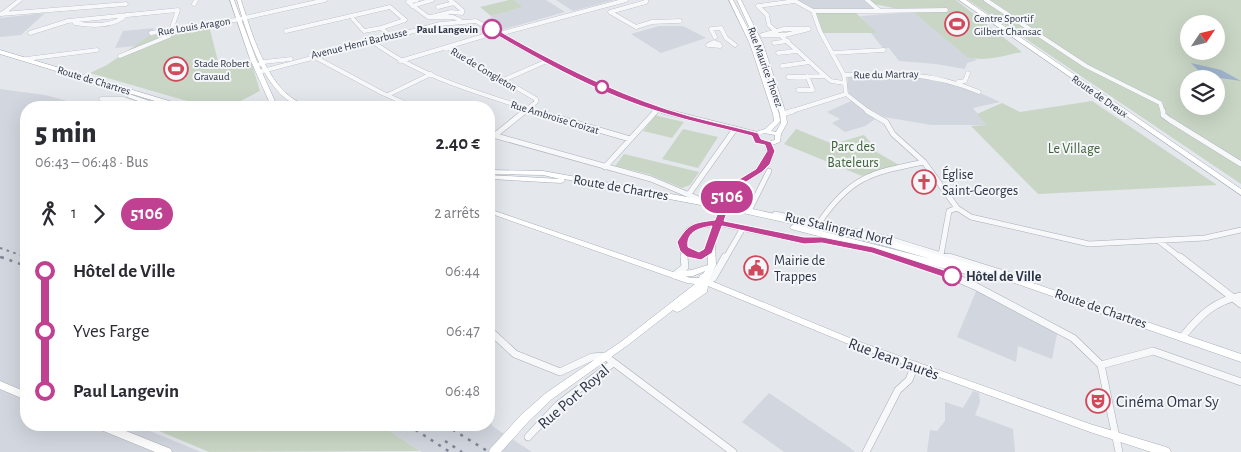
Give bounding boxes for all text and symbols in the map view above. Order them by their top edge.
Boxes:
sports icon: Centre Sportif Gilbert Chansac [944,11,970,37]
place label: Centre Sportif Gilbert Chansac [974,13,1042,37]
street label: Rue Louis Aragon [157,15,231,38]
north arrow [1180,15,1225,60]
map controls [1180,15,1225,115]
marker: Paul Langevin [482,19,502,39]
place label: Paul Langevin [417,24,478,35]
street label: Avenue Henri Barbusse [310,26,408,61]
street label: Rue Maurice Thorez [746,26,785,109]
street label: Rue de Congleton [449,45,519,93]
sports icon: Stade Robert Gravaud [163,56,189,82]
place label: Stade Robert Gravaud [194,58,250,82]
street label: Route de Chartres [56,64,132,97]
street label: Rue du Martray [853,68,919,81]
button: layers [1180,70,1225,115]
street label: Route de Dreux [1070,73,1130,120]
unlabelled marker [595,80,609,94]
street label: Rue Ambroise Croizat [509,99,601,136]
text: 5 min [35,120,97,148]
text: 2.40 € [436,134,480,153]
park label: Parc des Bateleurs [827,140,879,170]
park label: Le Village [1048,142,1100,156]
text: 06:43 – 06:48 · Bus [35,154,148,170]
place label: Église Saint-Georges [942,165,1018,198]
church icon: Église Saint-Georges [911,169,937,195]
street label: Route de Chartres [572,173,669,203]
line badge: 5106 [692,181,762,213]
text: 5106 [711,188,743,206]
icon: walk [35,200,63,228]
icon: forward [85,200,113,228]
text: 1 [71,205,77,221]
text: 5106 [131,205,163,223]
text: 2 arrêts [434,205,480,221]
street label: Rue Stalingrad Nord [784,210,894,248]
place label: Mairie de Trappes [774,254,825,284]
public building icon: Mairie de Trappes [743,255,769,281]
text: Hôtel de Ville [73,262,175,281]
text: 06:44 [445,263,480,279]
marker: Hôtel de Ville [942,266,962,286]
place label: Hôtel de Ville [966,270,1042,284]
street label: Route de Chartres [1053,287,1149,331]
text: Yves Farge [73,322,149,341]
text: 06:47 [446,323,480,339]
street label: Rue Jean Jaurès [846,335,941,383]
street label: Rue Port Royal [535,362,613,433]
text: Paul Langevin [73,382,179,401]
text: 06:48 [445,383,480,399]
theatre icon: Cinéma Omar Sy [1085,388,1111,414]
place label: Cinéma Omar Sy [1116,394,1219,411]

